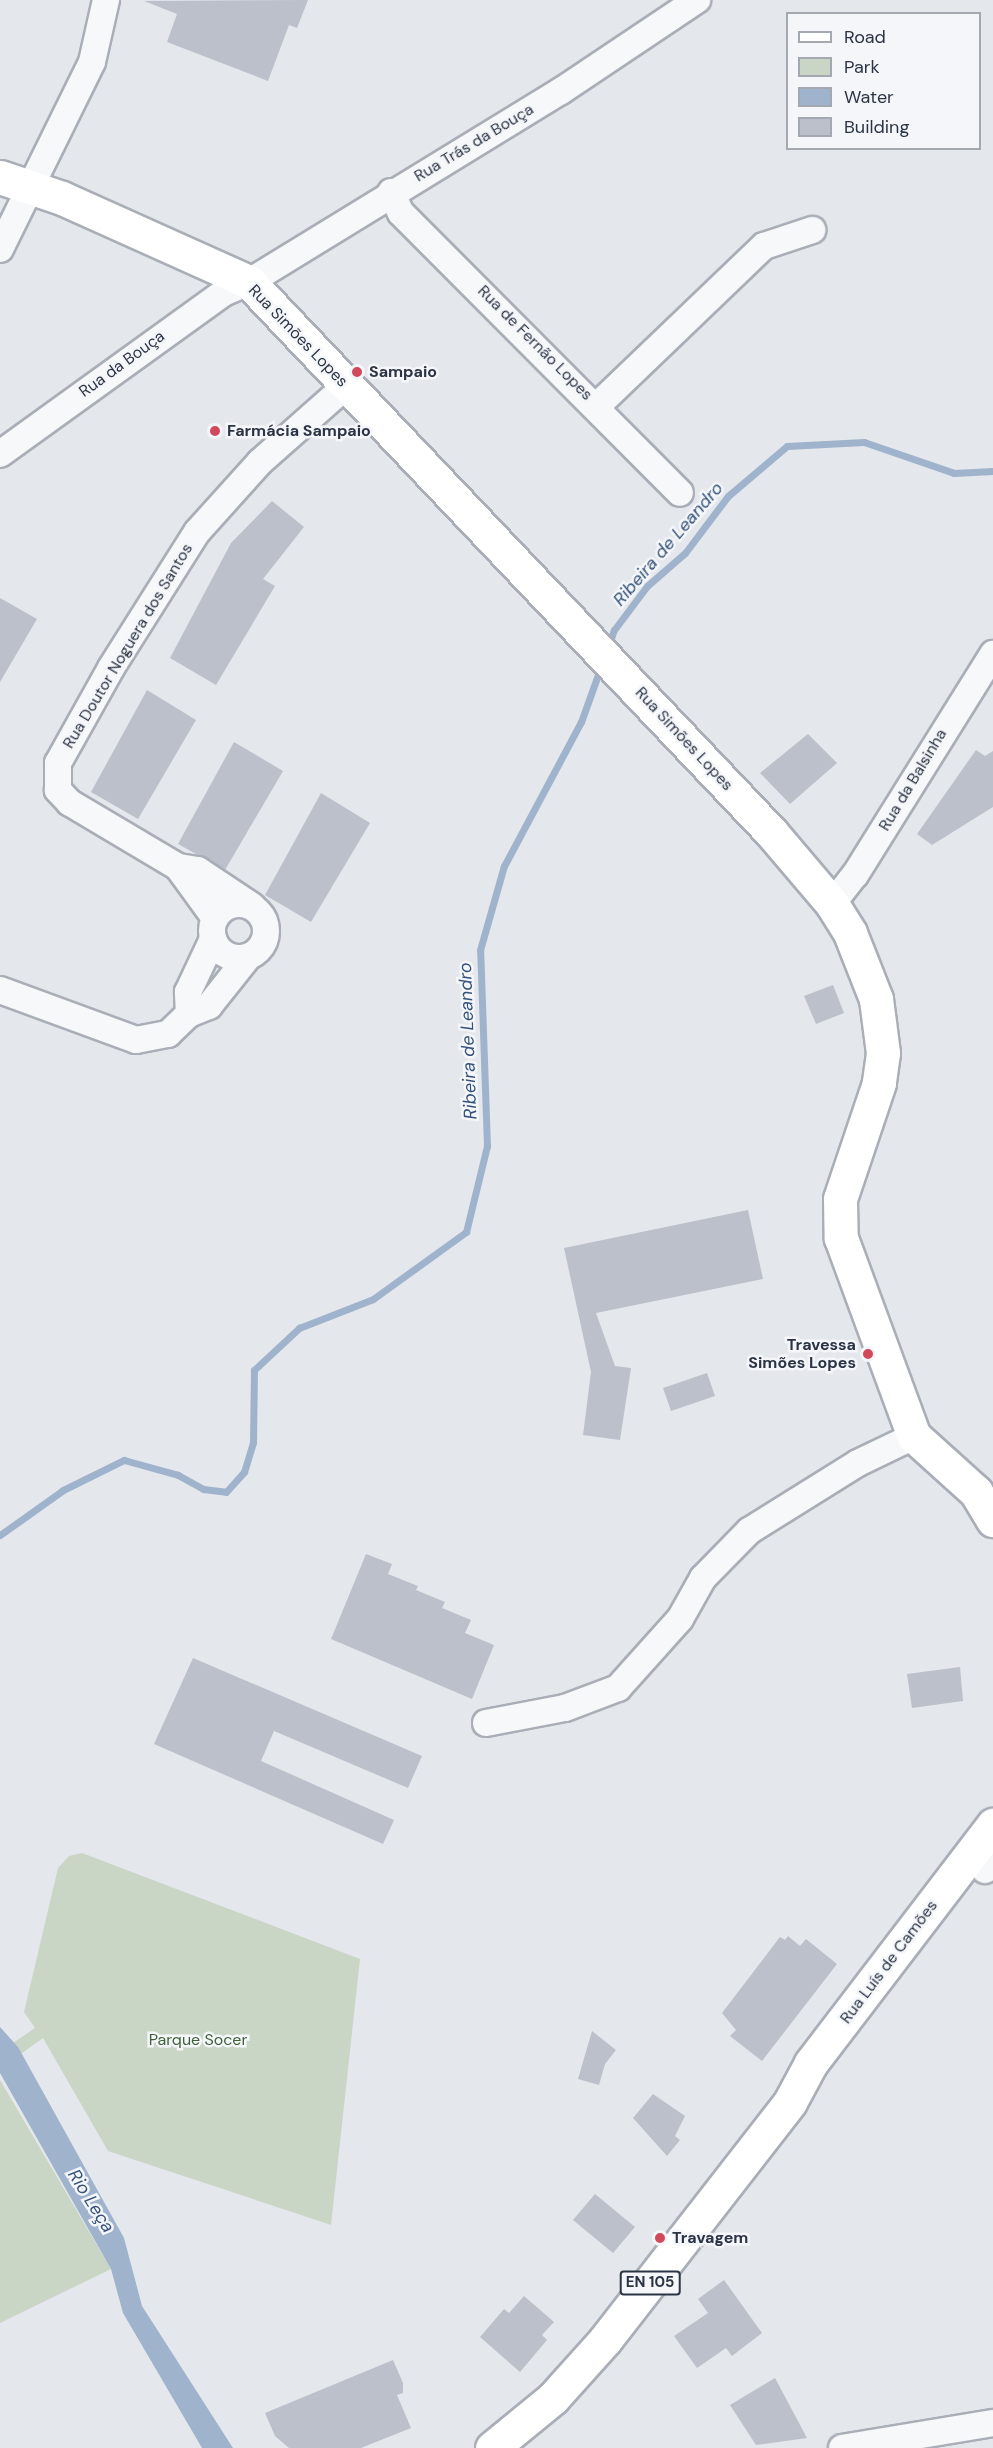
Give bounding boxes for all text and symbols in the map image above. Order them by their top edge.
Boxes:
legend [786,12,981,150]
text: Road [844,25,886,49]
text: Park [844,55,880,79]
text: Water [844,85,894,109]
street label: Rua Trás da Bouça [411,100,537,186]
text: Building [844,115,909,139]
street label: Rua Simões Lopes [244,281,352,391]
street label: Rua de Fernão Lopes [474,282,596,404]
street label: Rua da Bouça [76,327,168,401]
place label: Sampaio [369,362,437,382]
marker: Sampaio [350,365,364,379]
place label: Farmácia Sampaio [227,421,371,441]
marker: Farmácia Sampaio [208,424,222,438]
water label: Ribeira de Leandro [608,478,728,610]
street label: Rua Doutor Noguera dos Santos [59,540,197,752]
street label: Rua Simões Lopes [631,683,737,795]
street label: Rua da Balsinha [875,726,951,834]
water label: Ribeira de Leandro [454,962,482,1120]
place label: Travessa Simões Lopes [748,1335,856,1373]
marker: Travessa Simões Lopes [861,1347,875,1361]
street label: Rua Luís de Camões [836,1897,942,2027]
park label: Parque Socer [149,2030,247,2050]
water label: Rio Leça [63,2165,119,2237]
place label: Travagem [672,2228,748,2248]
marker: Travagem [653,2231,667,2245]
road number: EN 105 [618,2271,682,2295]

